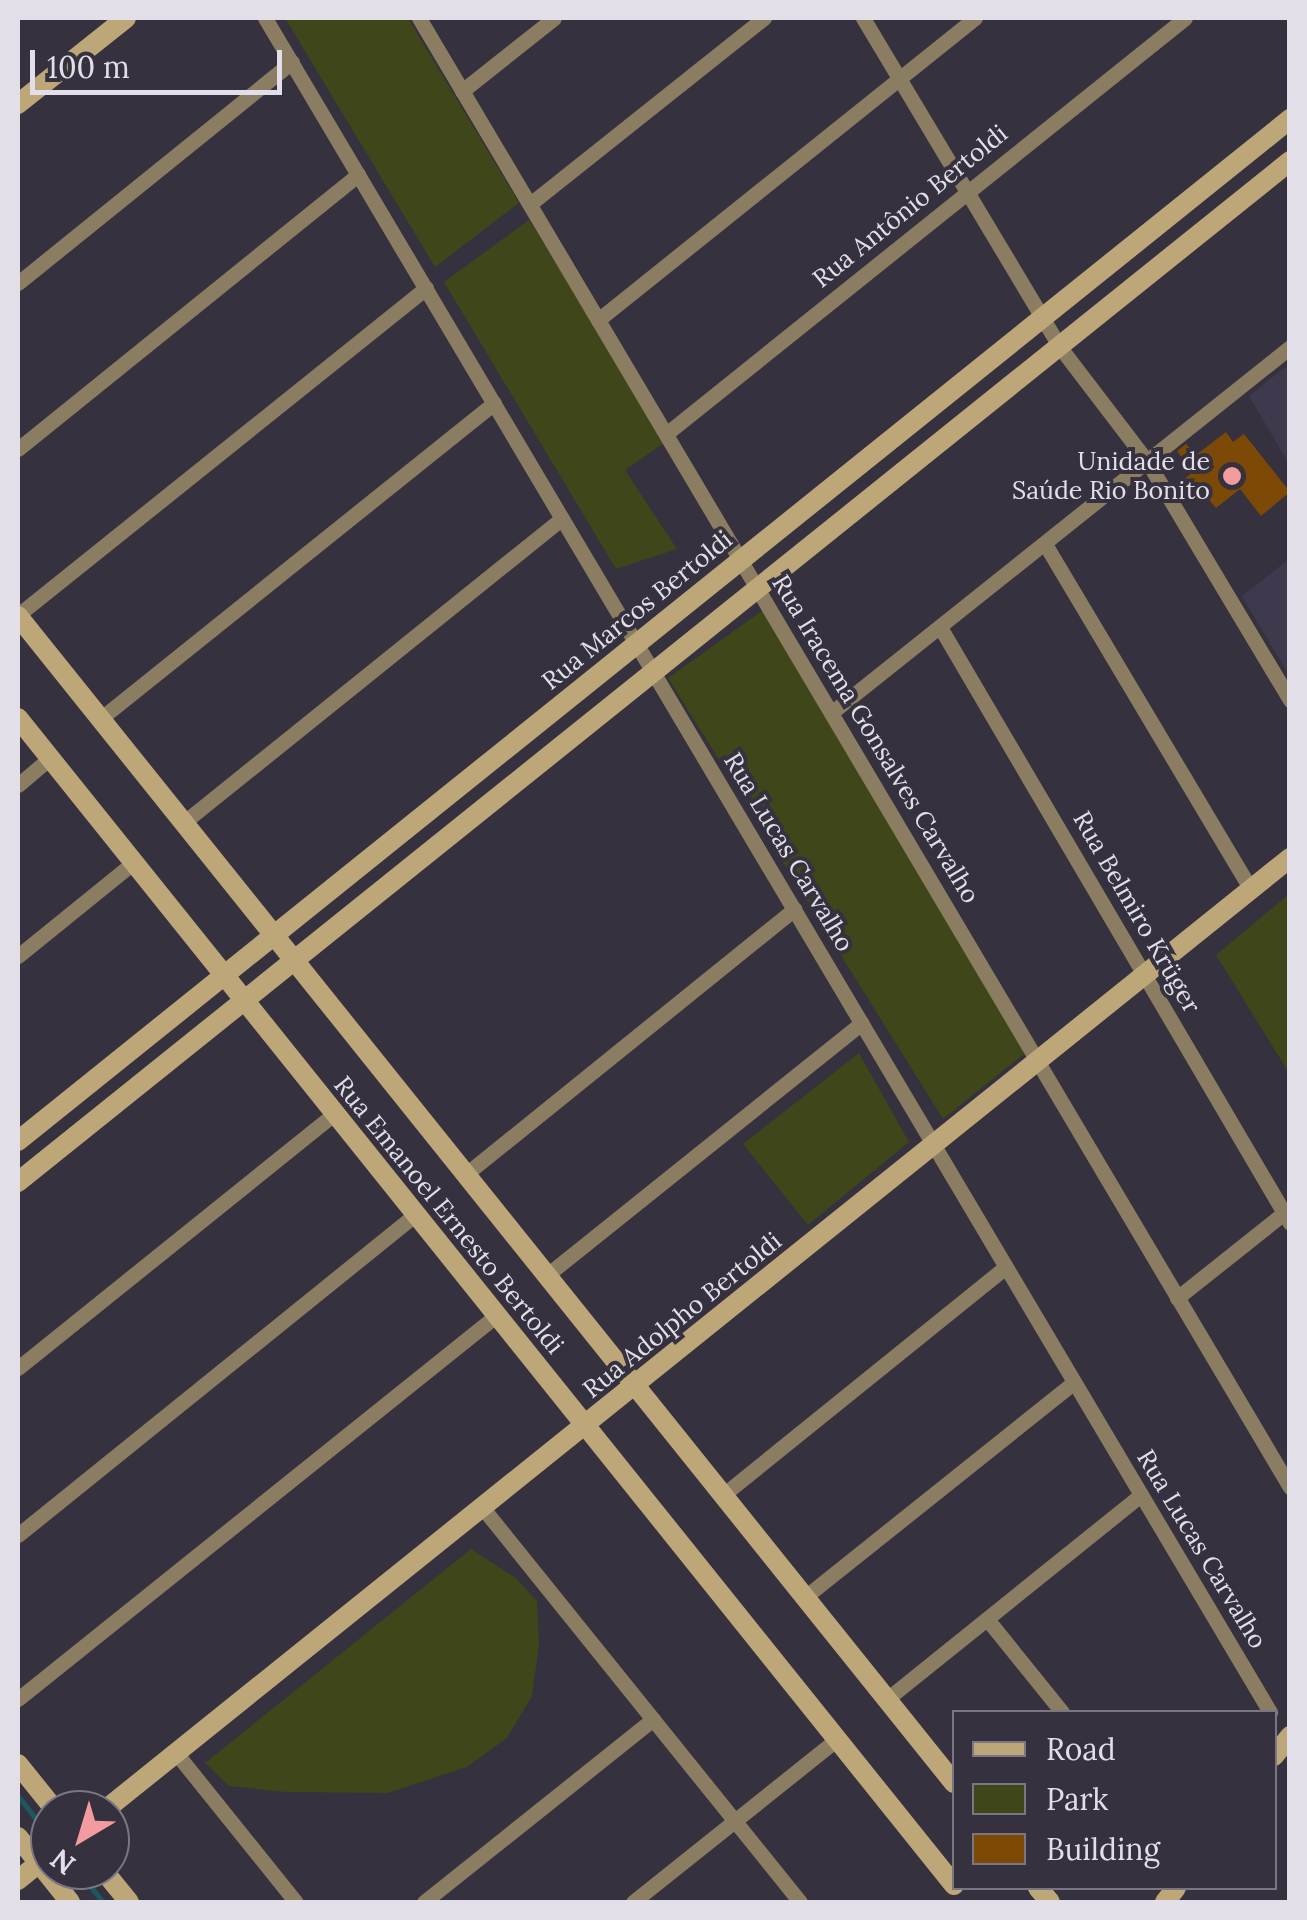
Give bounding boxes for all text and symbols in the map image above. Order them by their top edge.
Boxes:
scale bar [35,30,288,92]
text: 100 m [47,48,130,86]
street label: Rua Antônio Bertoldi [807,118,1013,294]
place label: Unidade de Saúde Rio Bonito [1012,447,1210,506]
marker: Unidade de Saúde Rio Bonito [1219,463,1245,489]
street label: Rua Marcos Bertoldi [536,524,738,696]
street label: Rua Iracema Gonsalves Carvalho [766,569,986,909]
street label: Rua Lucas Carvalho [718,747,860,957]
street label: Rua Belmiro Krüger [1067,806,1207,1018]
street label: Rua Emanoel Ernesto Bertoldi [328,1070,570,1360]
street label: Rua Adolpho Bertoldi [577,1226,787,1404]
street label: Rua Lucas Carvalho [1131,1444,1273,1654]
legend [952,1710,1277,1890]
text: Road [1046,1730,1116,1768]
text: Park [1046,1780,1108,1818]
north arrow [30,1790,130,1890]
text: Building [1046,1830,1160,1868]
text: N [43,1841,82,1883]

